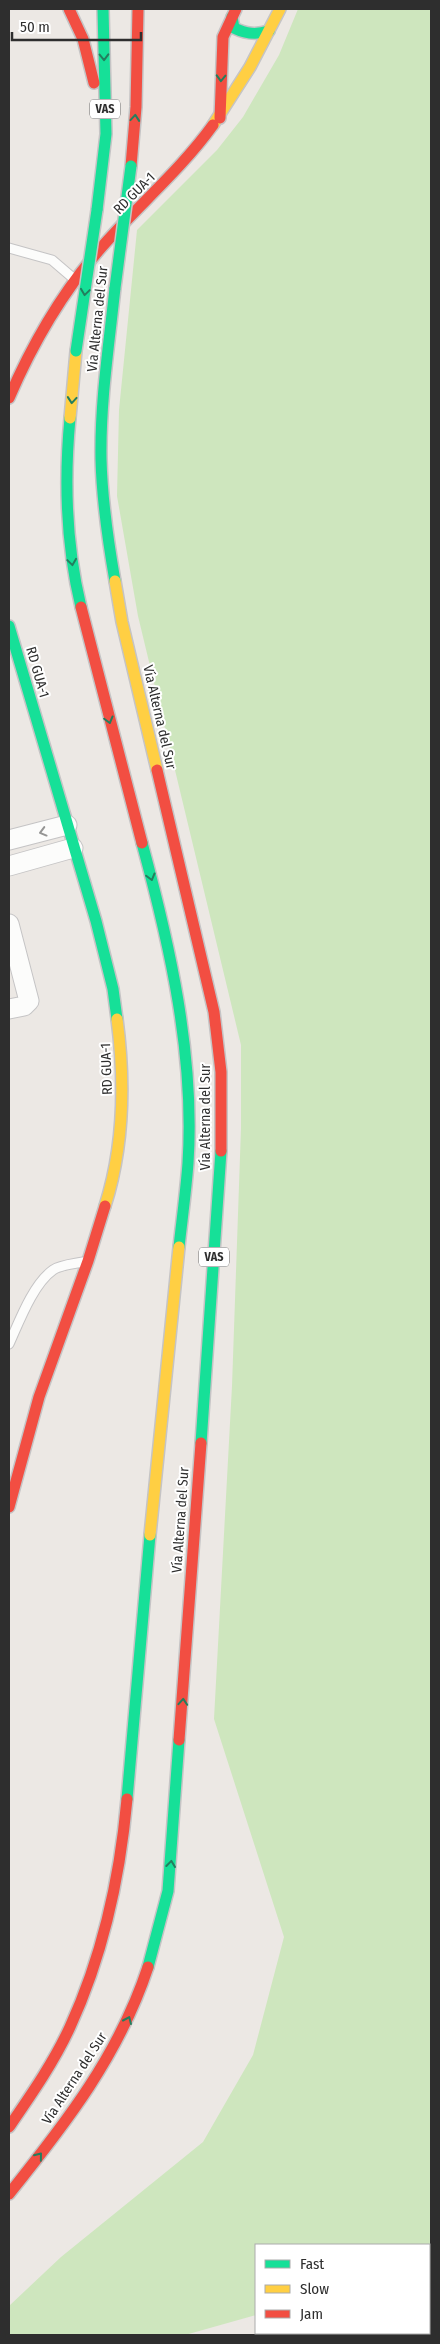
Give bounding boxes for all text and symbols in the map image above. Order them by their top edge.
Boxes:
scale bar [12,10,141,42]
text: 50 m [20,18,50,36]
one-way arrow [99,54,109,62]
one-way arrow [216,74,227,82]
road number: VAS [90,100,120,118]
one-way arrow [129,113,140,121]
street label: RD GUA-1 [110,169,159,218]
street label: Vía Alterna del Sur [83,265,112,373]
one-way arrow [80,288,90,297]
one-way arrow [66,396,77,404]
one-way arrow [66,558,77,566]
street label: RD GUA-1 [22,645,53,699]
street label: Vía Alterna del Sur [139,663,180,771]
one-way arrow [103,715,113,723]
one-way arrow [39,826,47,836]
one-way arrow [145,872,156,881]
street label: RD GUA-1 [97,1043,116,1095]
street label: Vía Alterna del Sur [197,1064,214,1170]
road number: VAS [199,1248,229,1266]
street label: Vía Alterna del Sur [168,1466,193,1574]
one-way arrow [177,1698,188,1706]
one-way arrow [165,1860,176,1868]
one-way arrow [121,2016,132,2025]
street label: Vía Alterna del Sur [38,2029,111,2127]
one-way arrow [34,2152,43,2161]
legend [255,2244,430,2334]
text: Fast [300,2255,324,2273]
text: Slow [300,2280,329,2298]
text: Jam [300,2305,323,2323]

